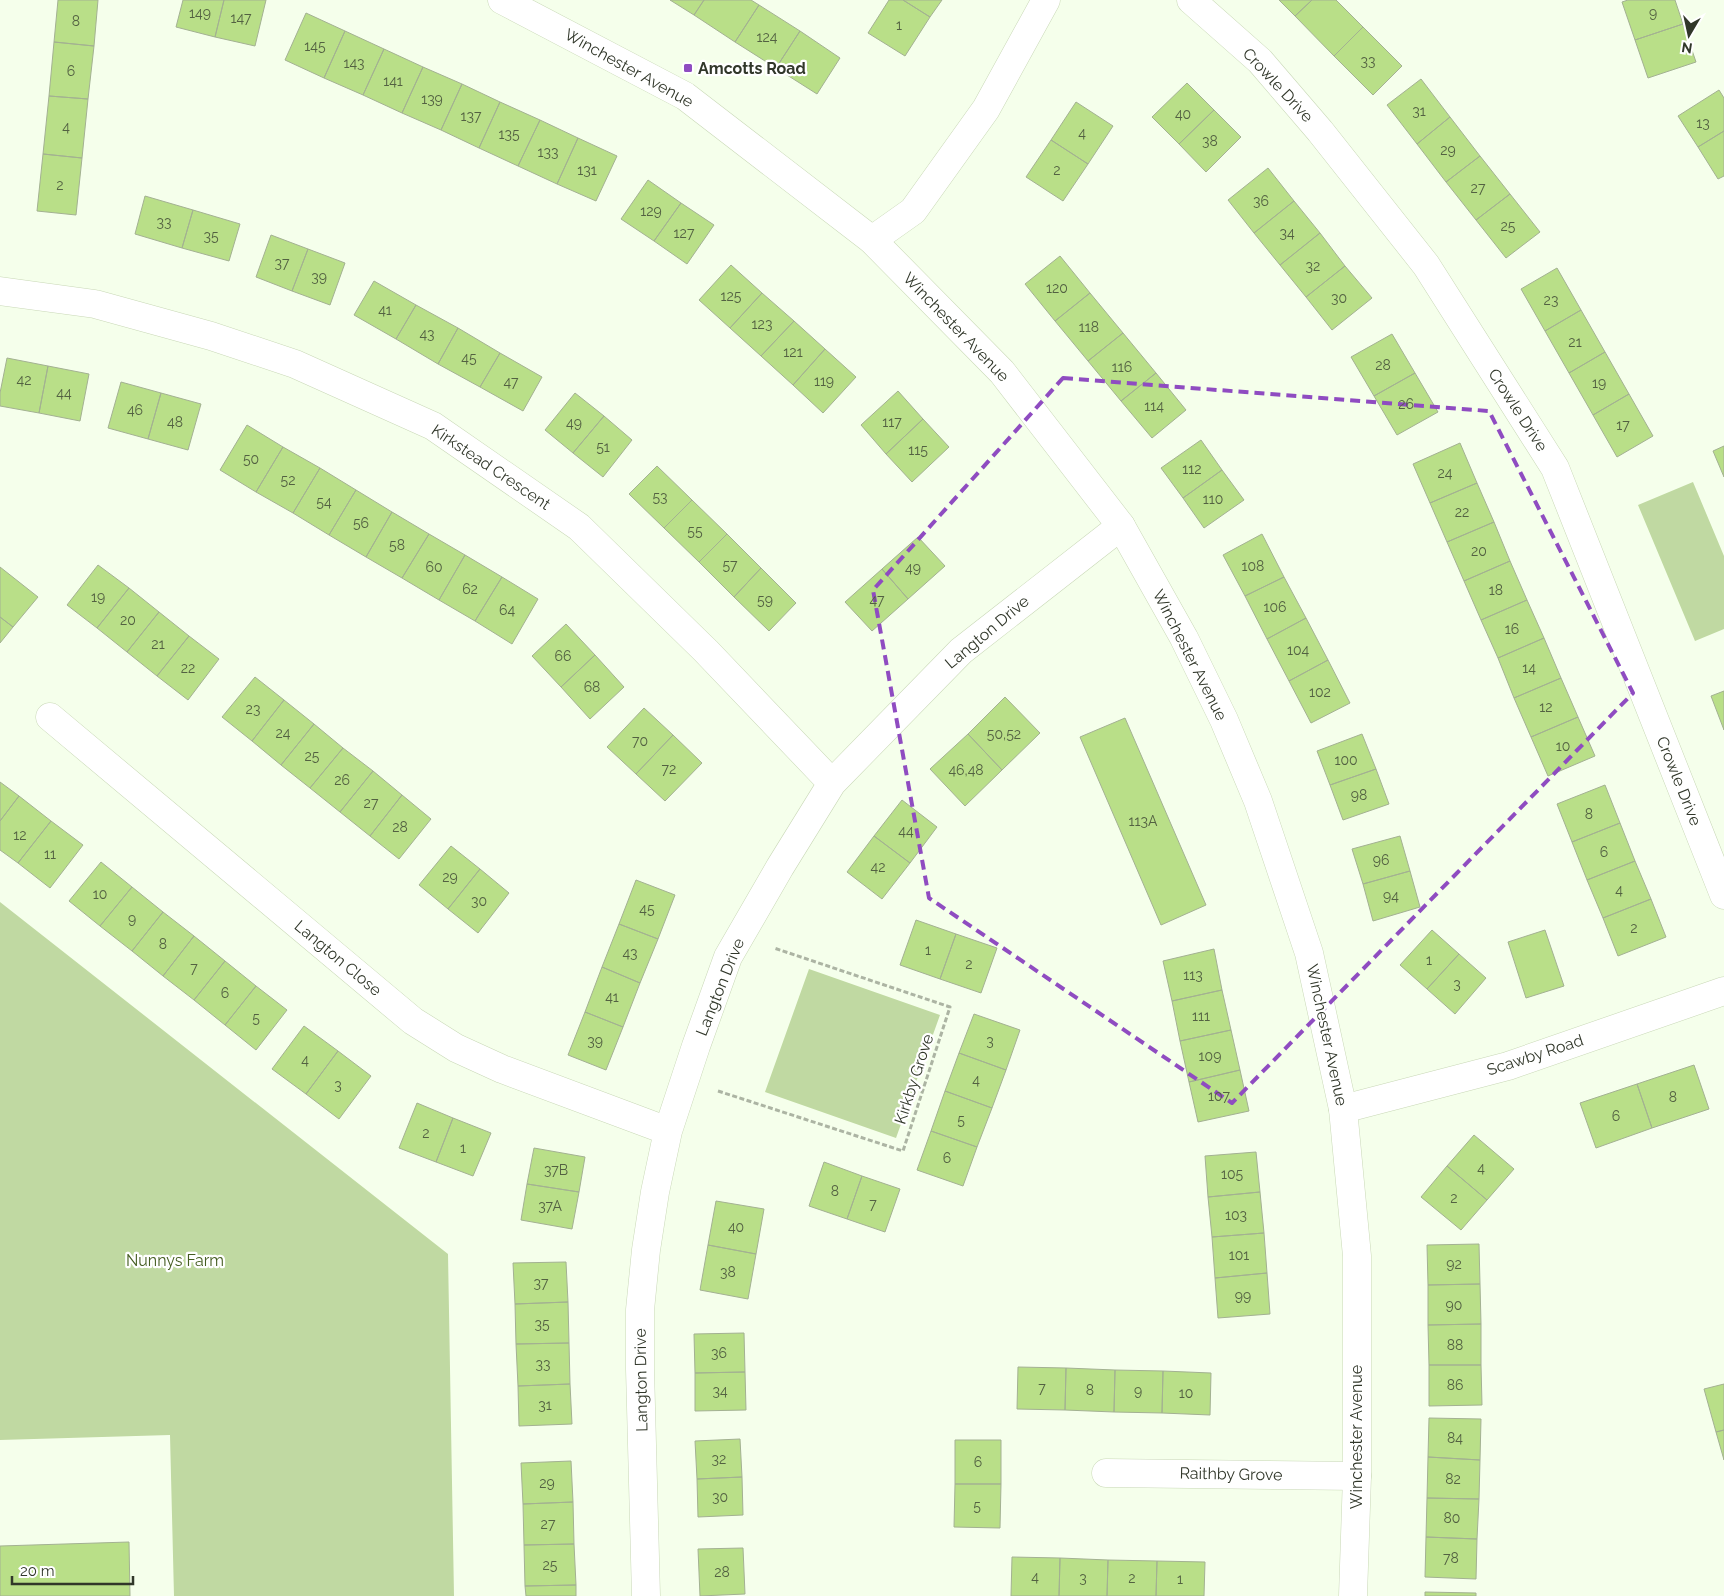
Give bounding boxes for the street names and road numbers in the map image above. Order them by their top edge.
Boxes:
street label: Winchester Avenue [561,25,697,111]
street label: Crowle Drive [1239,44,1317,126]
street label: Winchester Avenue [899,268,1013,386]
street label: Crowle Drive [1484,365,1552,455]
street label: Kirkstead Crescent [428,420,555,514]
street label: Winchester Avenue [1149,586,1231,724]
street label: Langton Drive [941,591,1033,673]
street label: Crowle Drive [1652,734,1706,828]
street label: Langton Close [291,916,385,1000]
street label: Langton Drive [692,935,748,1039]
street label: Winchester Avenue [1303,962,1351,1108]
street label: Scawby Road [1484,1030,1586,1080]
street label: Kirkby Grove [891,1032,937,1126]
street label: Langton Drive [631,1328,651,1432]
street label: Winchester Avenue [1347,1365,1366,1509]
street label: Raithby Grove [1179,1464,1283,1484]

